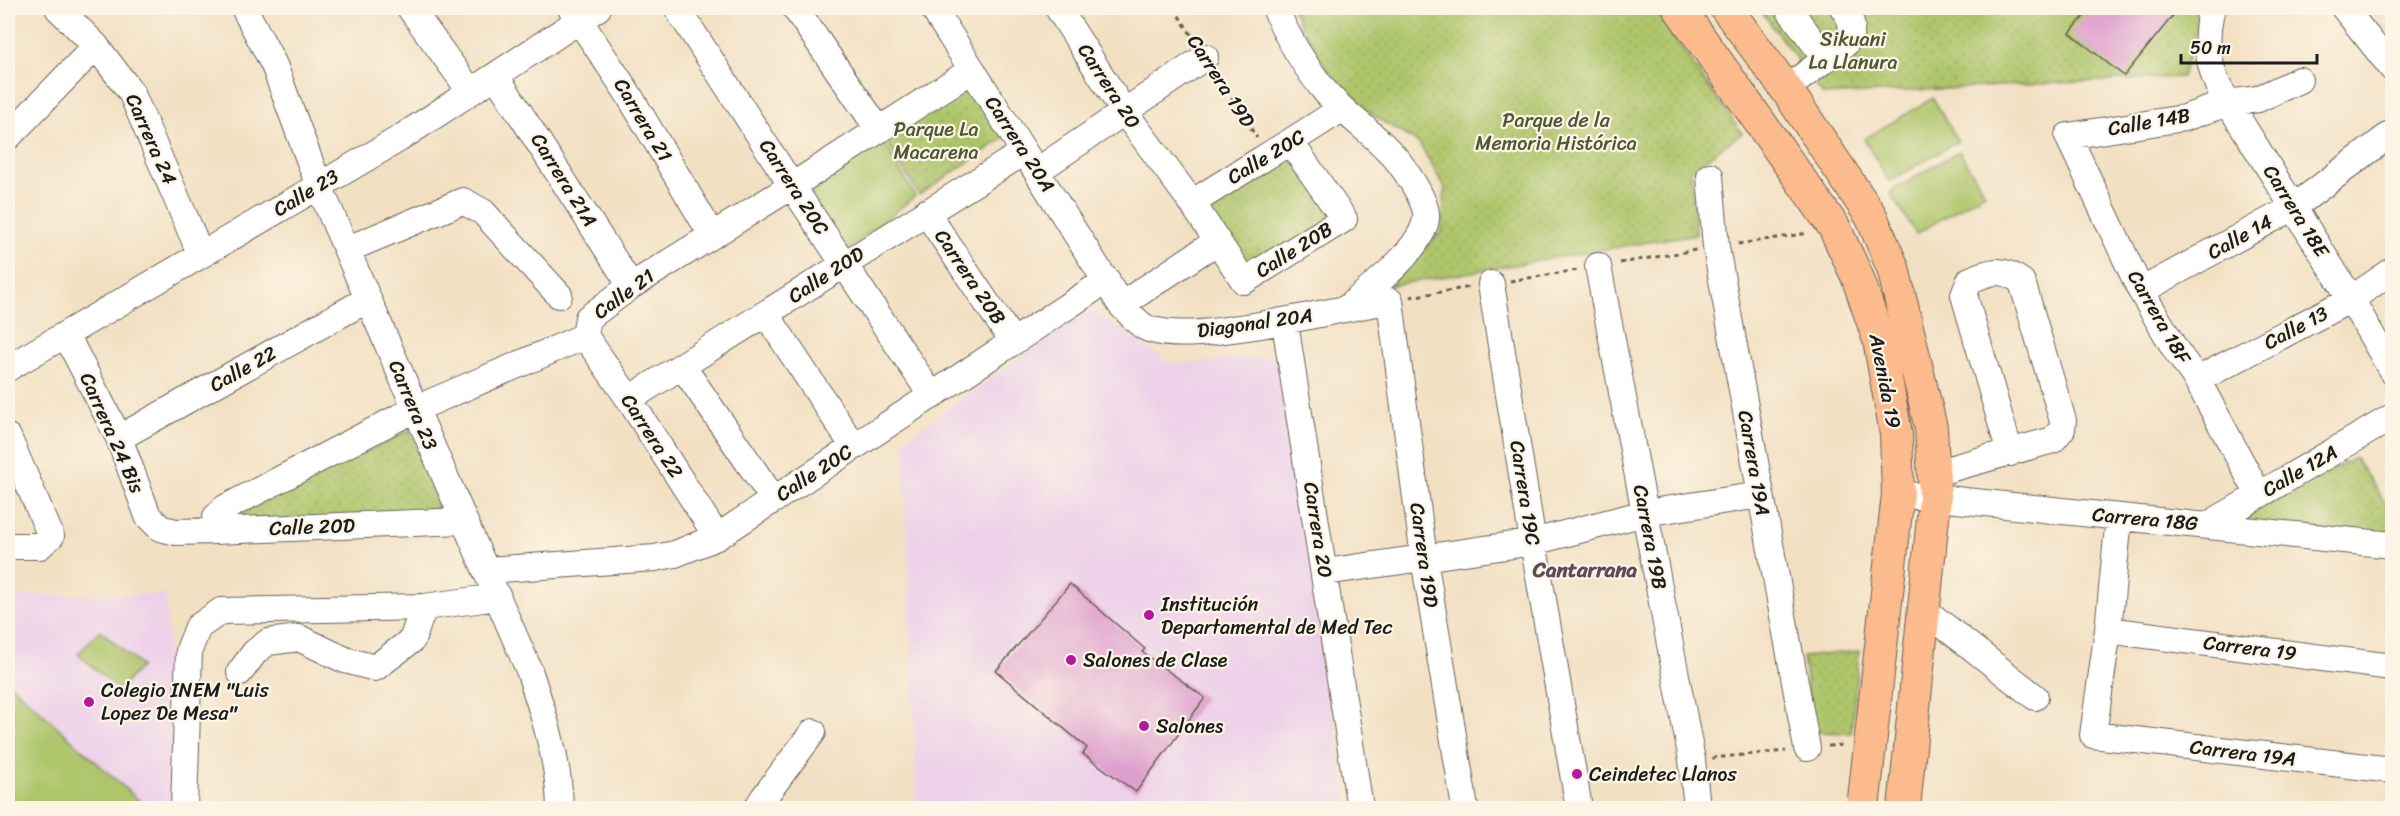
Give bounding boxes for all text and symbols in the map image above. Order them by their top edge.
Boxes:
park label: Sikuani La Llanura [1808,22,1898,80]
street label: Carrera 19D [1178,27,1264,135]
scale bar [2181,27,2318,65]
text: 50 m [2190,32,2231,64]
street label: Carrera 20 [1068,36,1150,136]
street label: Carrera 21 [604,71,682,169]
street label: Carrera 24 [115,88,187,190]
street label: Carrera 20A [975,88,1065,200]
street label: Calle 14B [2105,97,2193,146]
park label: Parque de la Memoria Histórica [1475,103,1637,161]
park label: Parque La Macarena [893,112,979,170]
street label: Calle 20C [1220,120,1312,194]
street label: Carrera 21A [521,126,607,234]
street label: Carrera 20C [750,132,839,243]
street label: Carrera 18E [2253,157,2340,266]
street label: Calle 23 [266,159,346,227]
street label: Calle 14 [2201,205,2279,269]
street label: Calle 20B [1248,212,1340,288]
street label: Carrera 20B [925,222,1015,332]
street label: Calle 20D [781,237,871,313]
street label: Calle 21 [586,259,662,329]
street label: Carrera 18F [2118,263,2201,372]
street label: Calle 13 [2257,296,2335,360]
street label: Diagonal 20A [1195,298,1315,348]
street label: Avenida 19 [1859,330,1911,431]
street label: Calle 22 [203,336,284,402]
street label: Carrera 23 [378,354,448,456]
street label: Carrera 24 Bis [70,367,155,500]
street label: Carrera 22 [611,386,693,486]
street label: Carrera 19A [1728,407,1780,519]
street label: Calle 20C [768,435,860,511]
street label: Calle 12A [2255,435,2345,507]
street label: Carrera 19C [1499,438,1551,549]
street label: Carrera 20 [1293,479,1343,581]
street label: Carrera 19B [1623,482,1677,593]
street label: Carrera 18G [2091,497,2200,541]
street label: Carrera 19D [1399,500,1449,610]
street label: Calle 20D [269,508,355,546]
district label: Cantarrana [1532,551,1638,589]
place label: Institución Departamental de Med Tec [1160,587,1392,645]
marker: Institución Departamental de Med Tec [1142,608,1156,622]
street label: Carrera 19 [2201,625,2299,671]
place label: Salones de Clase [1083,643,1228,678]
marker: Salones de Clase [1064,653,1078,667]
place label: Colegio INEM "Luis Lopez De Mesa" [101,673,269,731]
marker: Colegio INEM "Luis Lopez De Mesa" [82,695,96,709]
place label: Salones [1156,709,1224,744]
marker: Salones [1137,719,1151,733]
street label: Carrera 19A [2188,729,2298,777]
place label: Ceindetec Llanos [1589,757,1737,792]
marker: Ceindetec Llanos [1570,767,1584,781]

